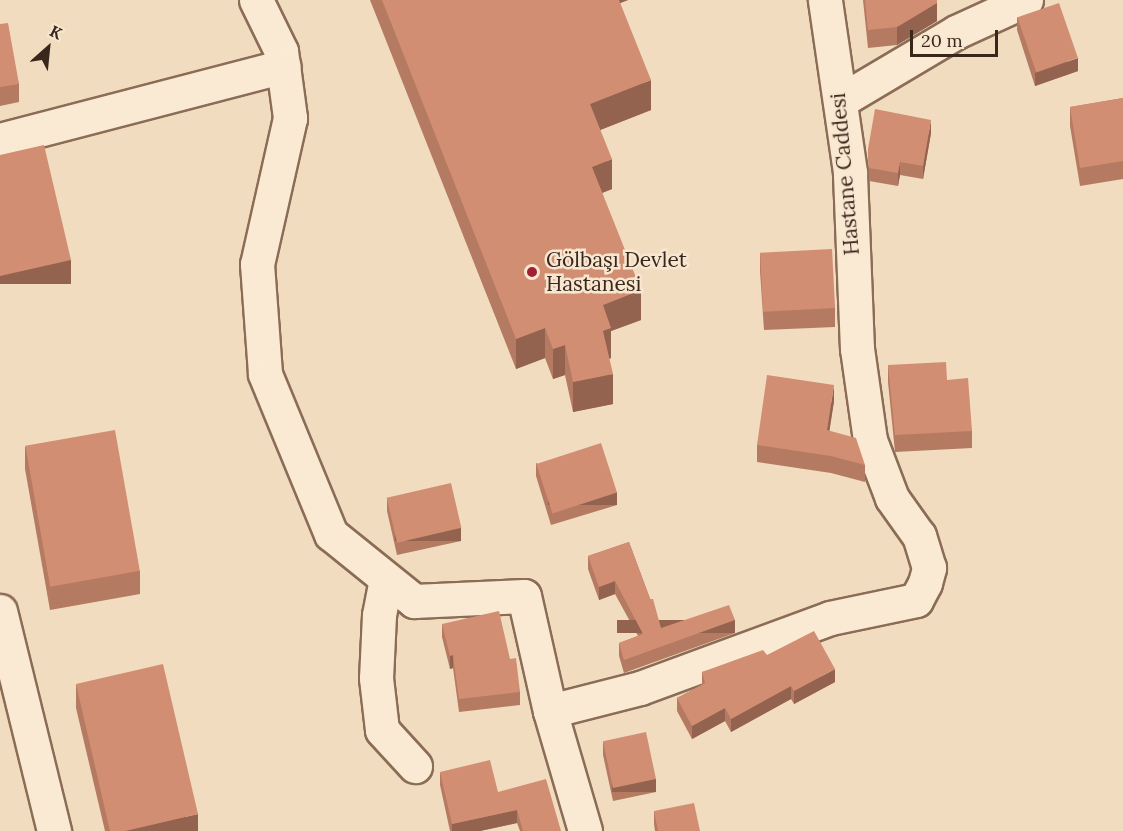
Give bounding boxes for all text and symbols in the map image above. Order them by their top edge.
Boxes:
north arrow [18,18,78,78]
scale bar [913,18,1002,56]
text: K [47,20,66,43]
text: 20 m [921,29,963,52]
street label: Hastane Caddesi [825,92,865,256]
place label: Gölbaşı Devlet Hastanesi [546,247,687,297]
marker: Gölbaşı Devlet Hastanesi [523,263,541,281]

